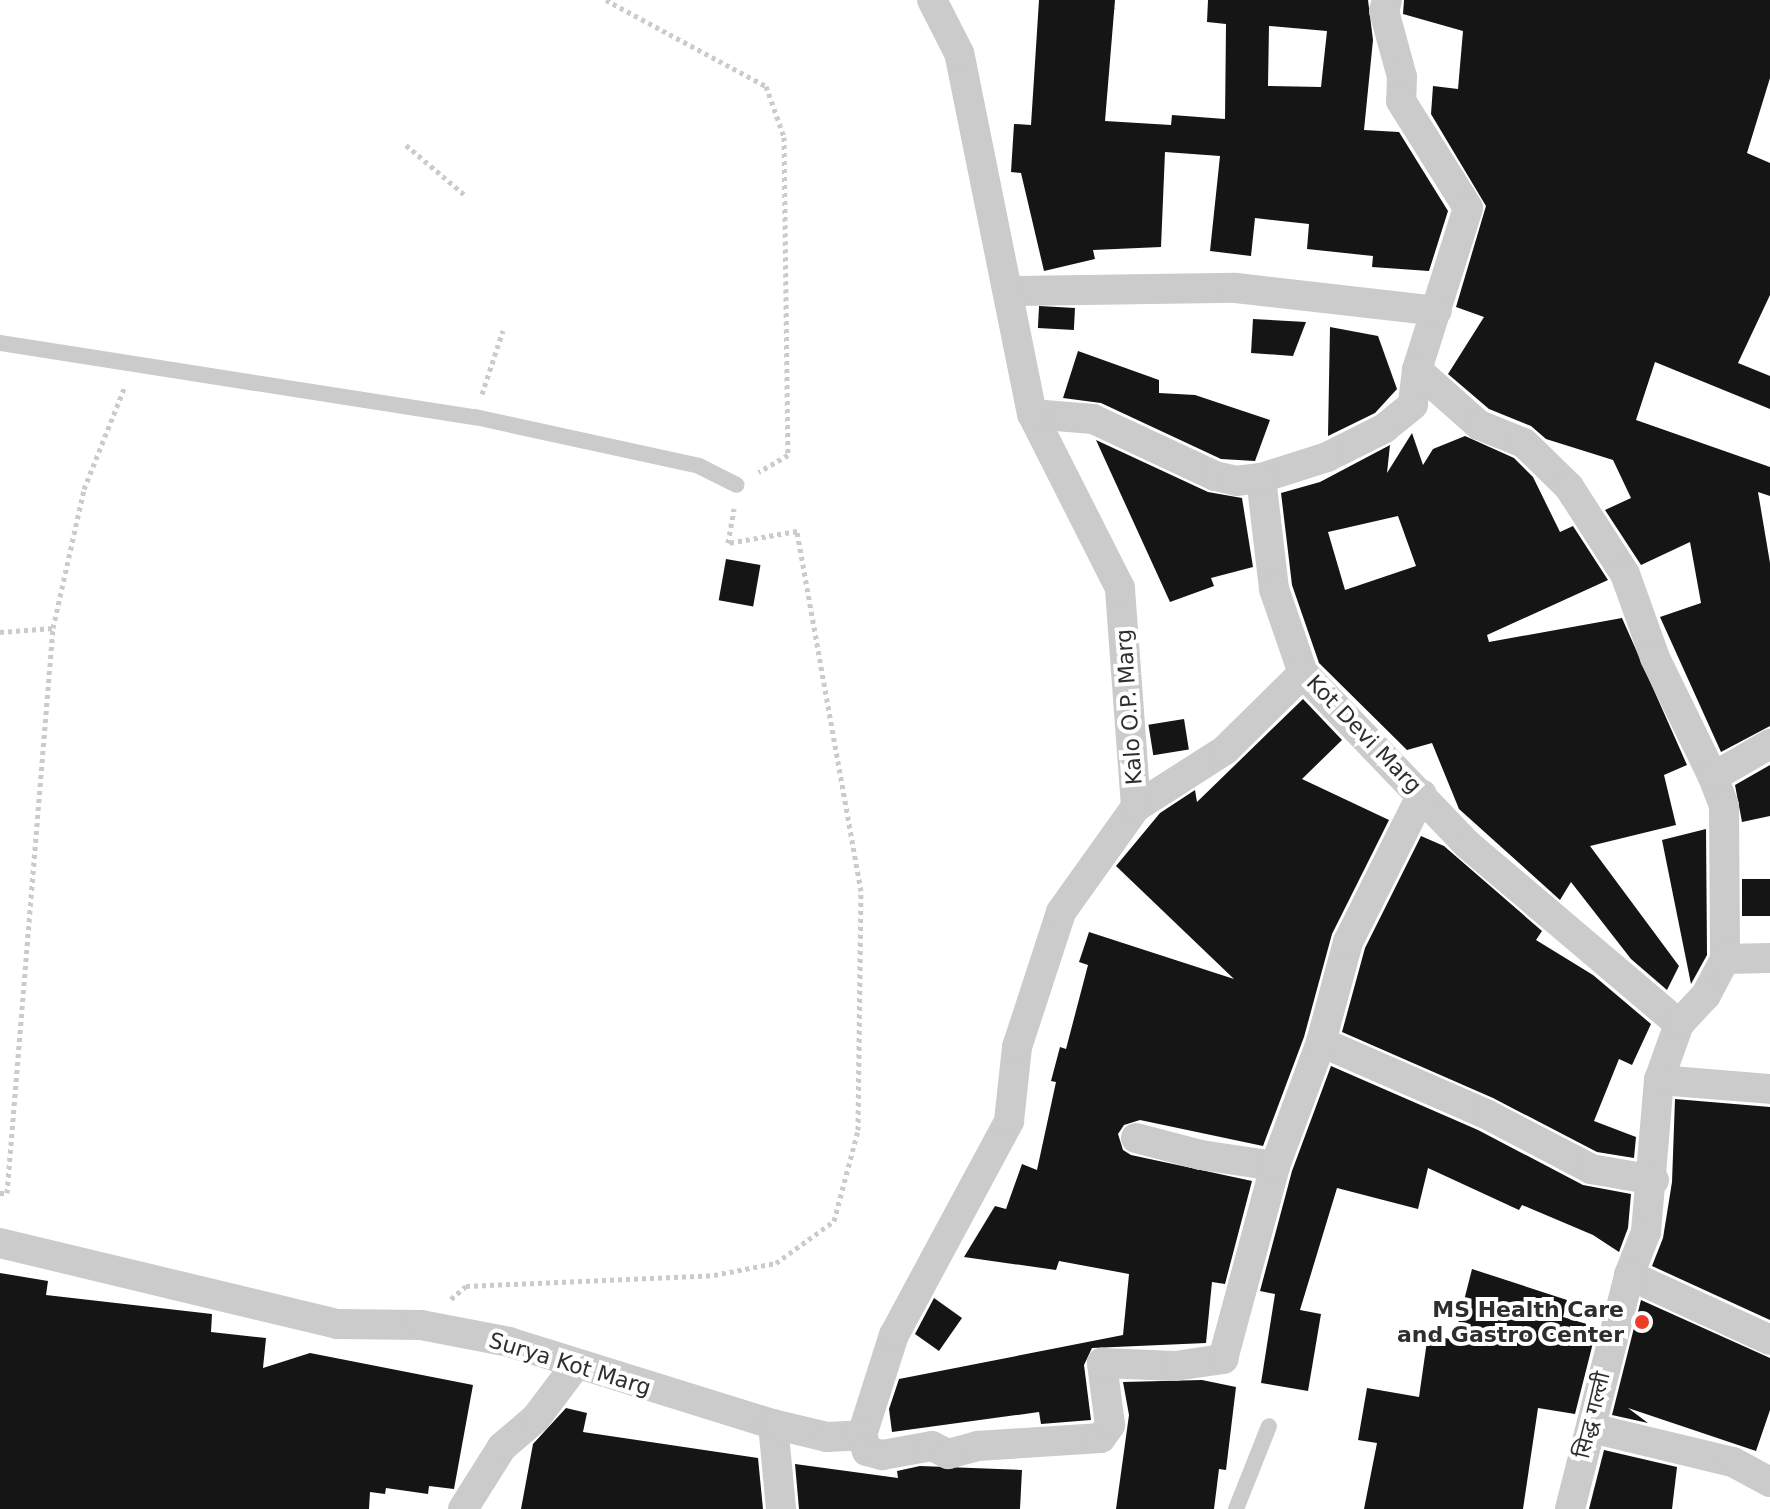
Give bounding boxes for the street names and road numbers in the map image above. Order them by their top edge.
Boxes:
street label: Kalo O.P. Marg [1110,628,1148,786]
street label: Kot Devi Marg [1301,669,1427,799]
street label: Surya Kot Marg [486,1327,654,1401]
street label: सिद्ध गल्ली [1569,1369,1615,1461]

